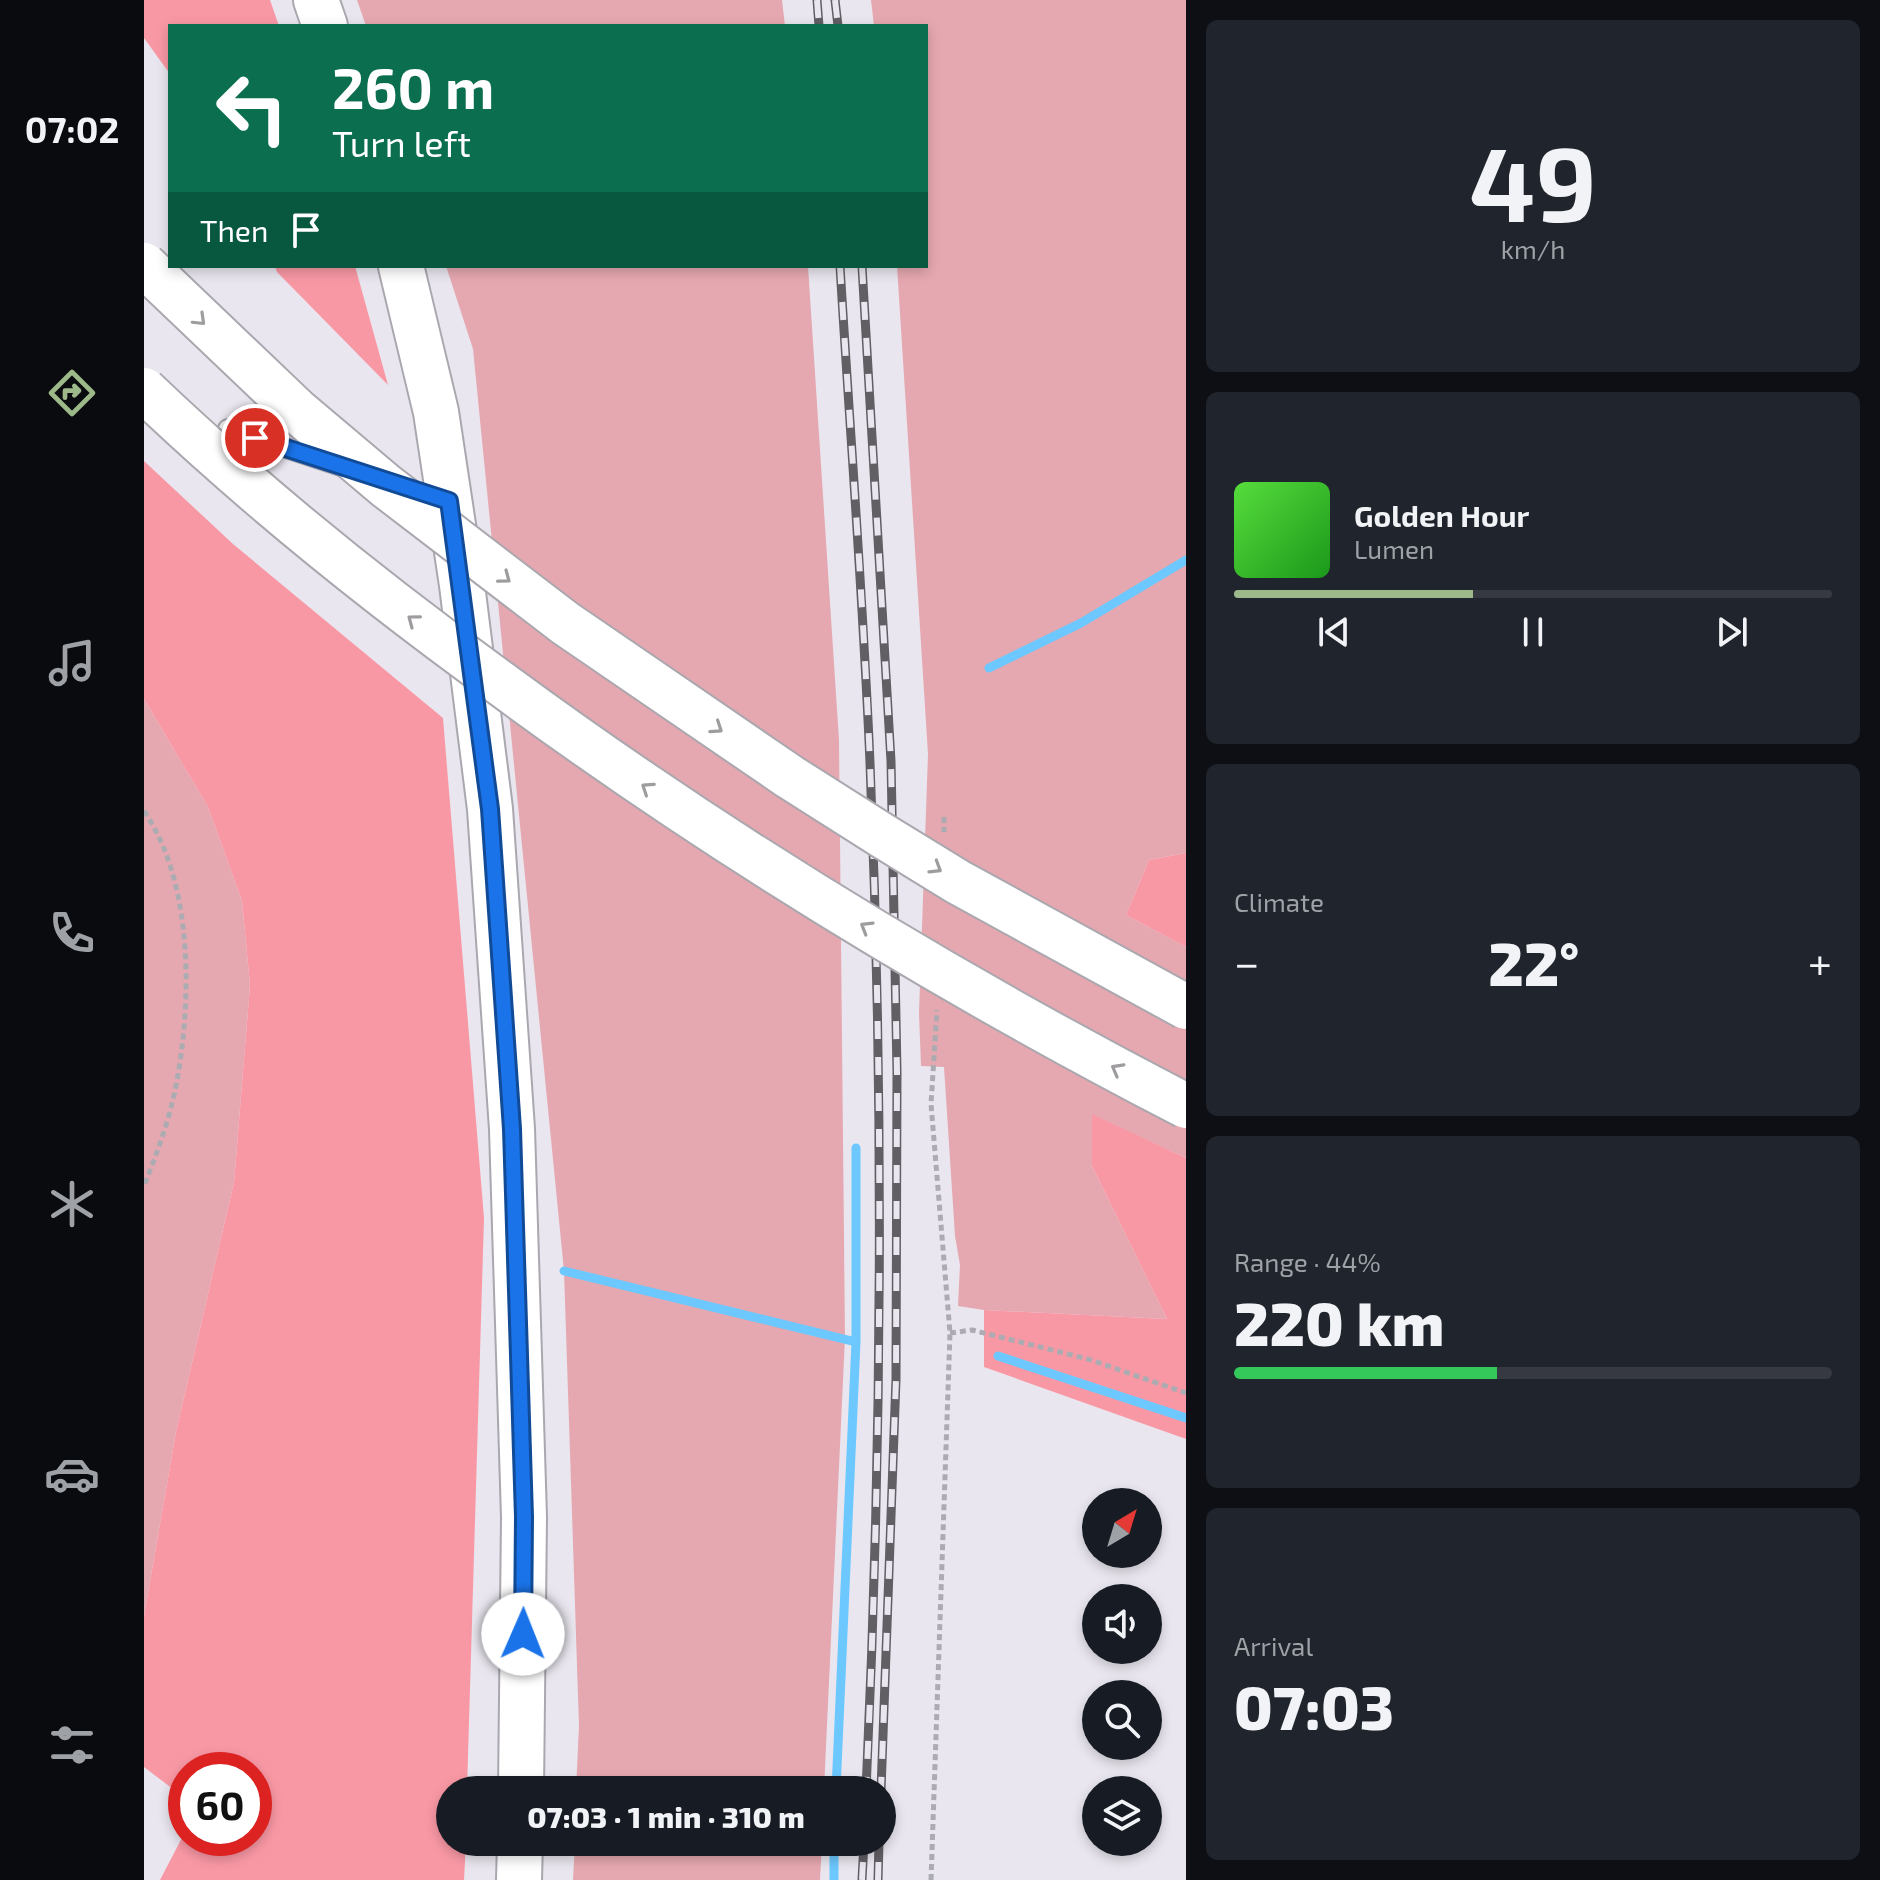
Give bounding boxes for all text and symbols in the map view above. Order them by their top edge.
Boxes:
text: 260 m [332,53,494,120]
icon: left [200,56,304,160]
text: 07:02 [25,107,119,150]
text: 49 [1469,118,1597,243]
text: Turn left [332,121,471,164]
icon: arrive [284,208,328,252]
text: Then [200,212,268,248]
text: km/h [1501,233,1565,264]
one-way arrow [191,310,205,325]
icon: directions [44,365,100,421]
pin [221,404,289,472]
icon: arrive [233,416,277,460]
text: Golden Hour [1354,497,1529,533]
text: Lumen [1354,533,1434,564]
one-way arrow [496,568,510,583]
icon: previous [1312,610,1356,654]
icon: pause [1511,610,1555,654]
icon: next [1710,610,1754,654]
one-way arrow [408,615,422,629]
icon: music [44,635,100,691]
one-way arrow [709,718,723,733]
one-way arrow [641,783,655,798]
one-way arrow [927,858,942,874]
text: Climate [1234,886,1324,917]
icon: phone [44,905,100,961]
one-way arrow [860,922,875,937]
text: 22° [1488,926,1579,998]
text: − [1234,935,1260,988]
text: + [1808,935,1832,988]
one-way arrow [1111,1064,1125,1079]
icon: climate [44,1176,100,1232]
text: Range · 44% [1234,1246,1381,1277]
text: 220 km [1234,1286,1445,1358]
icon: car [44,1446,100,1502]
north arrow [1082,1488,1162,1568]
map controls [1082,1488,1162,1856]
button: sound [1082,1584,1162,1664]
position arrow [481,1592,565,1676]
text: Arrival [1234,1630,1313,1661]
text: 07:03 [1234,1670,1394,1742]
button: search [1082,1680,1162,1760]
icon: filters [44,1717,100,1773]
speed limit sign: 60 [168,1752,272,1856]
button: layers [1082,1776,1162,1856]
text: 07:03 · 1 min · 310 m [527,1798,805,1834]

